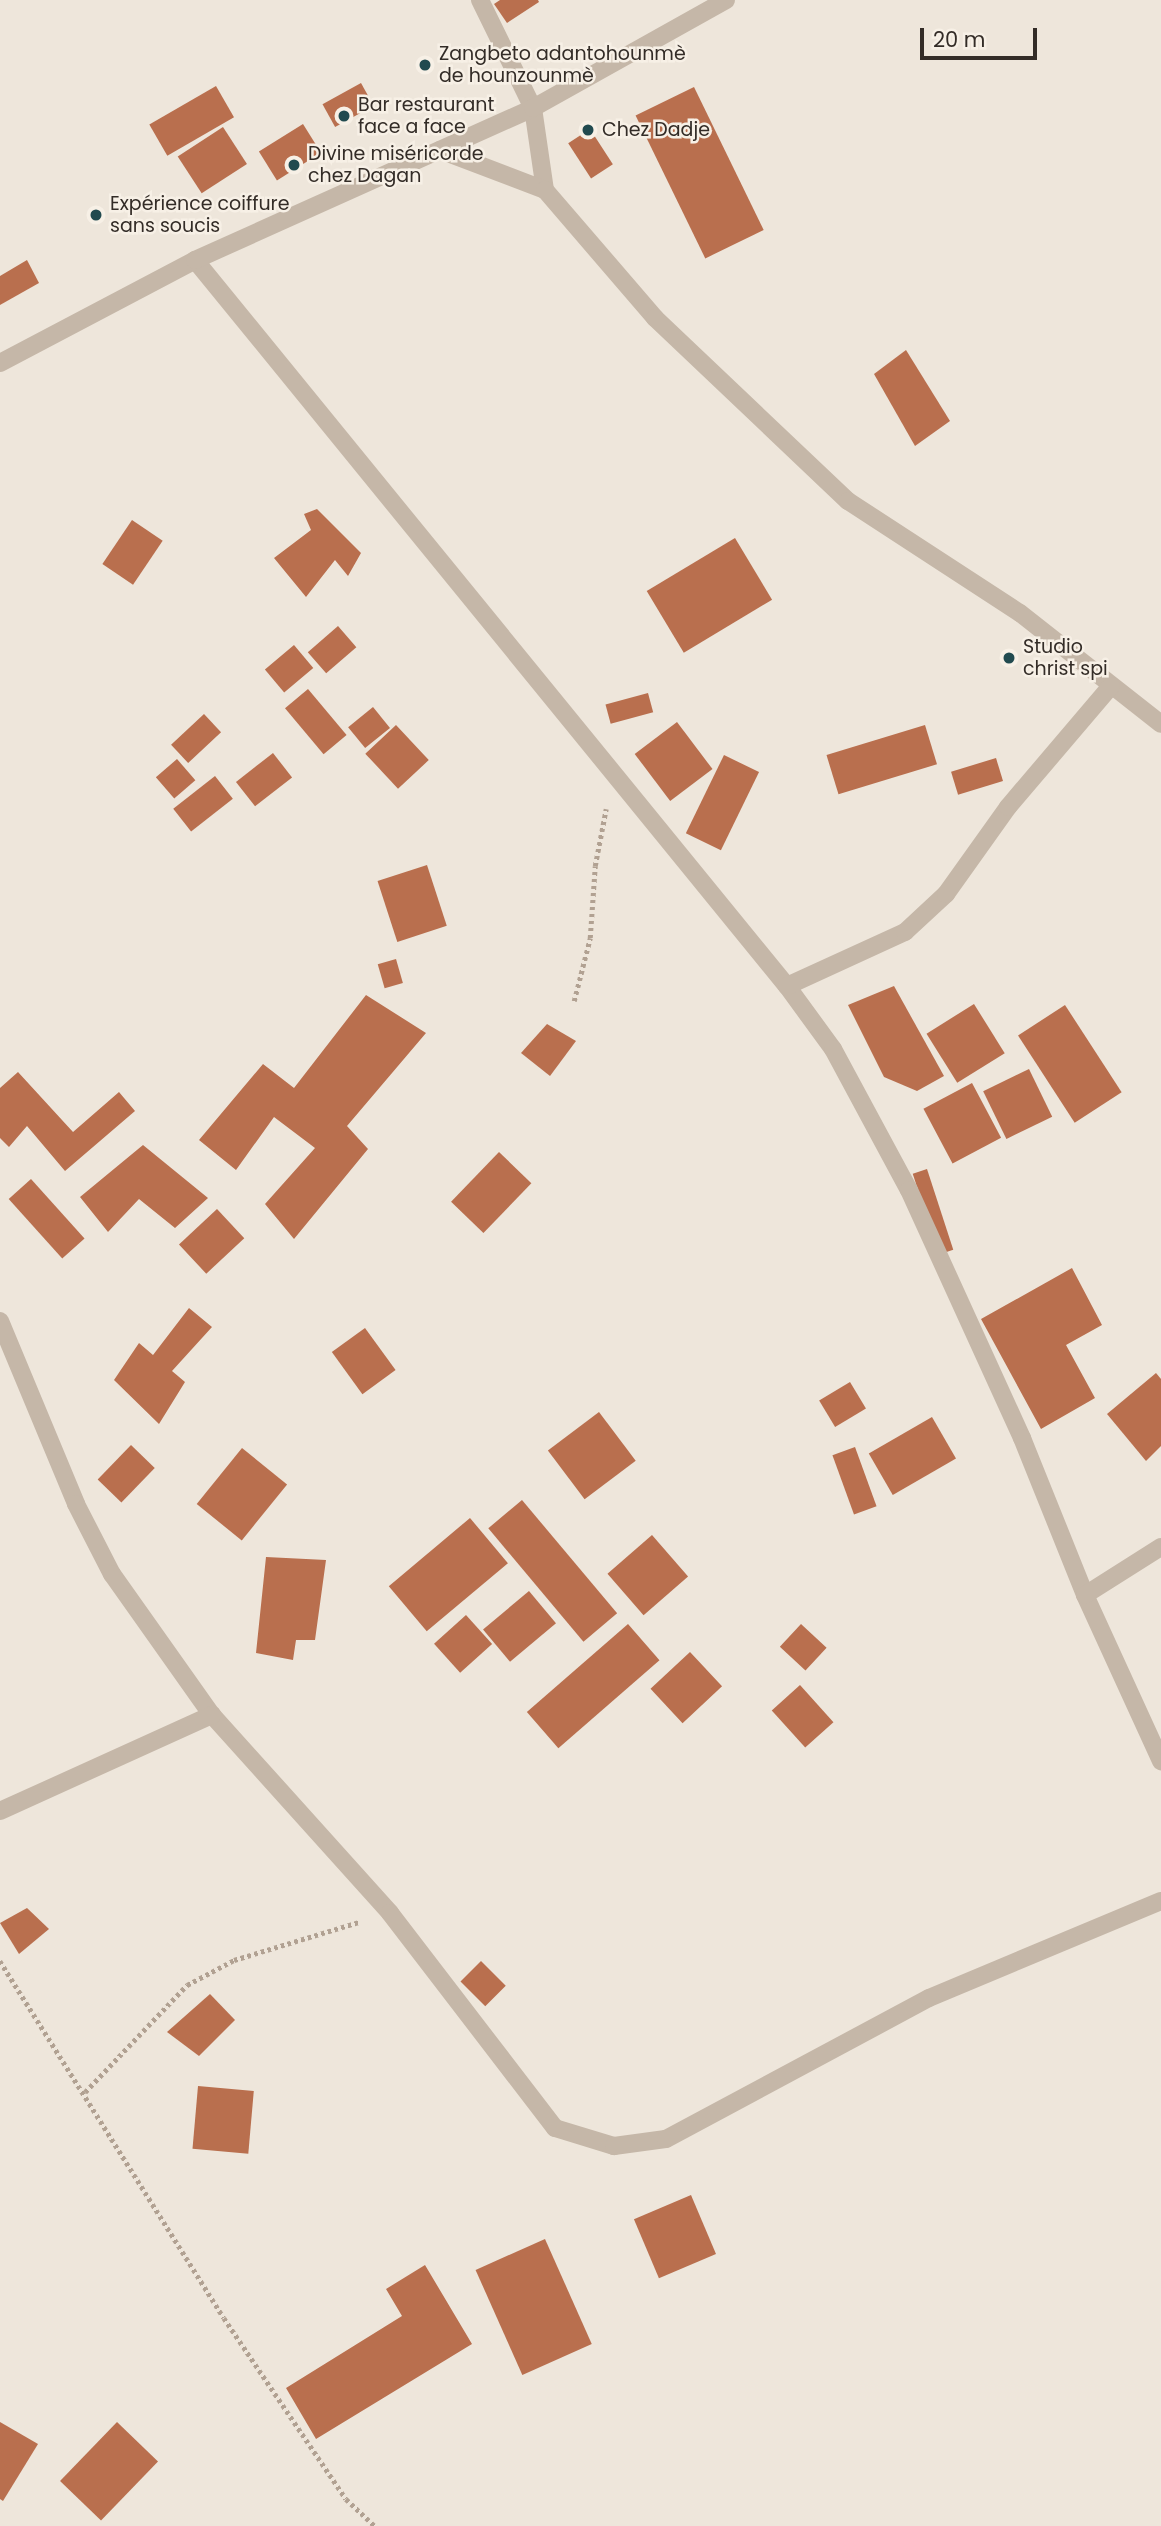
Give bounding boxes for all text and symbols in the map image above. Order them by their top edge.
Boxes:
scale bar [923,14,1040,58]
text: 20 m [933,25,986,54]
place label: Zangbeto adantohounmè de hounzounmè [439,43,686,87]
marker: Zangbeto adantohounmè de hounzounmè [417,57,433,73]
place label: Bar restaurant face a face [358,94,494,138]
marker: Bar restaurant face a face [336,108,352,124]
place label: Chez Dadje [602,119,710,141]
marker: Chez Dadje [580,122,596,138]
place label: Divine miséricorde chez Dagan [308,143,484,187]
marker: Divine miséricorde chez Dagan [286,157,302,173]
place label: Expérience coiffure sans soucis [110,193,289,237]
marker: Expérience coiffure sans soucis [88,207,104,223]
place label: Studio christ spi [1023,636,1108,680]
marker: Studio christ spi [1001,650,1017,666]

